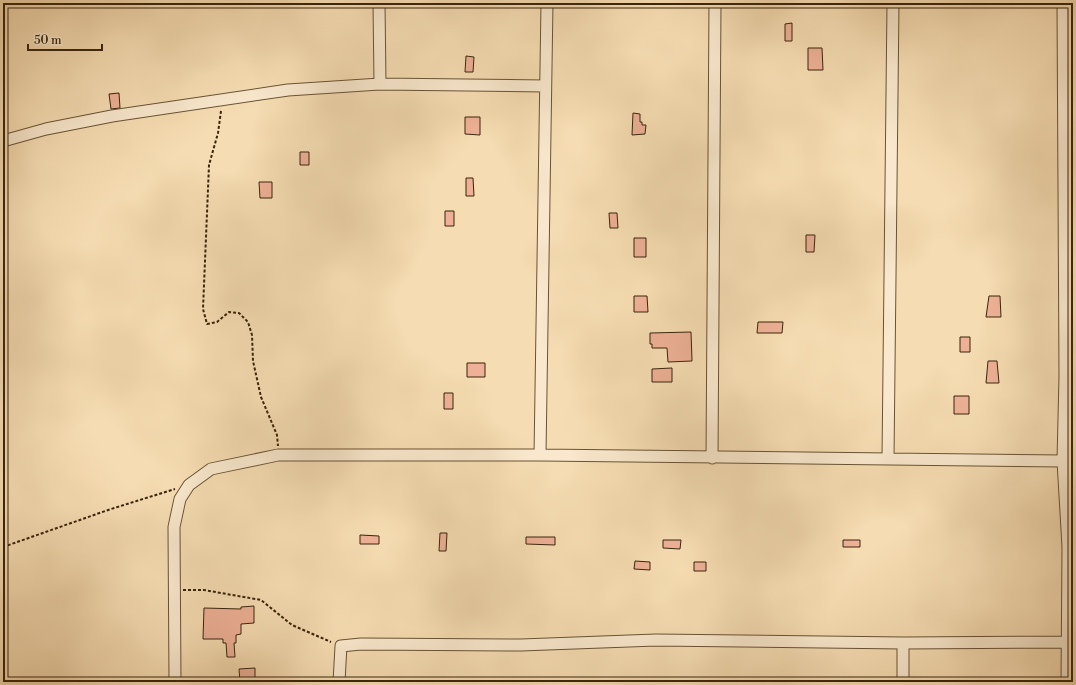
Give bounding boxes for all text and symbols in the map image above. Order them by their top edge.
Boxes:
scale bar [28,26,102,52]
text: 50 m [34,33,62,48]

